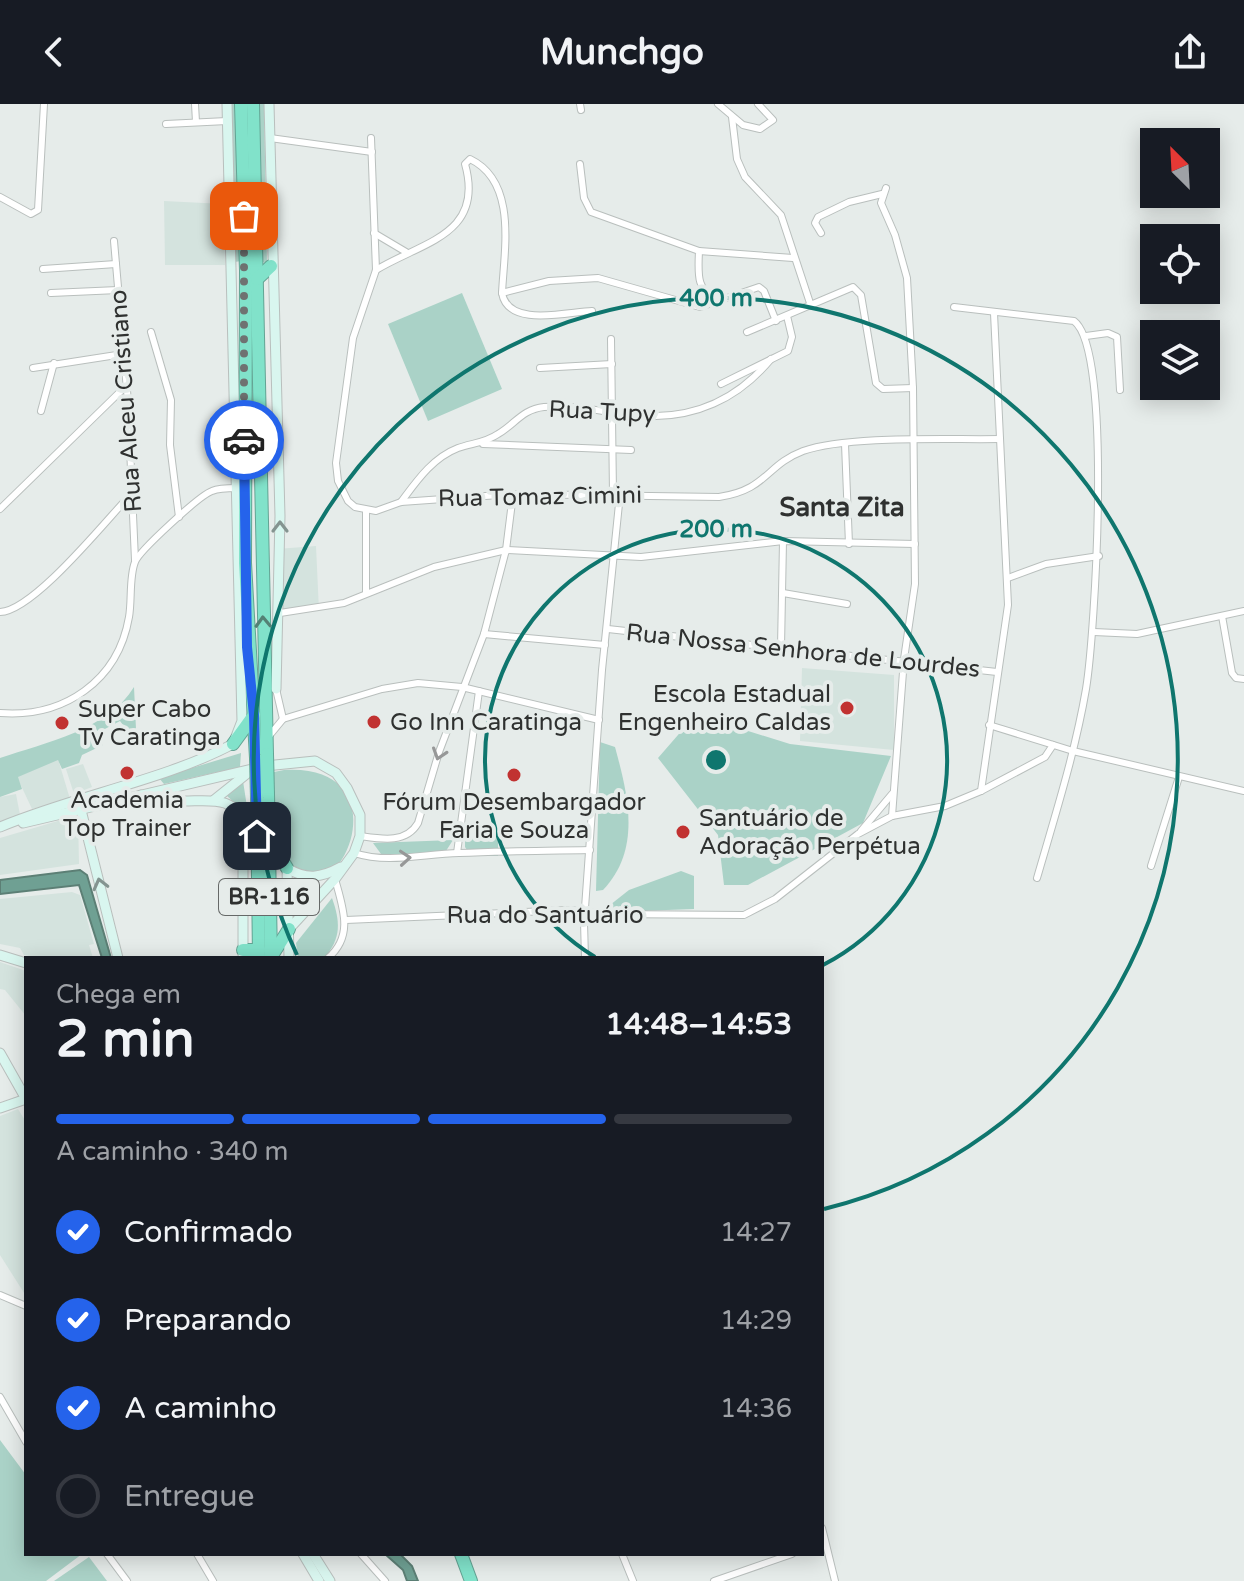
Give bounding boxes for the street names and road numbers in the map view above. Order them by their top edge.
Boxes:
street label: Rua Alceu Cristiano [104,289,148,513]
street label: Rua Tupy [548,395,656,429]
street label: Rua Tomaz Cimini [438,481,642,513]
street label: Rua Nossa Senhora de Lourdes [624,618,982,684]
road number: BR-116 [219,879,319,915]
street label: Rua do Santuário [446,901,644,930]

